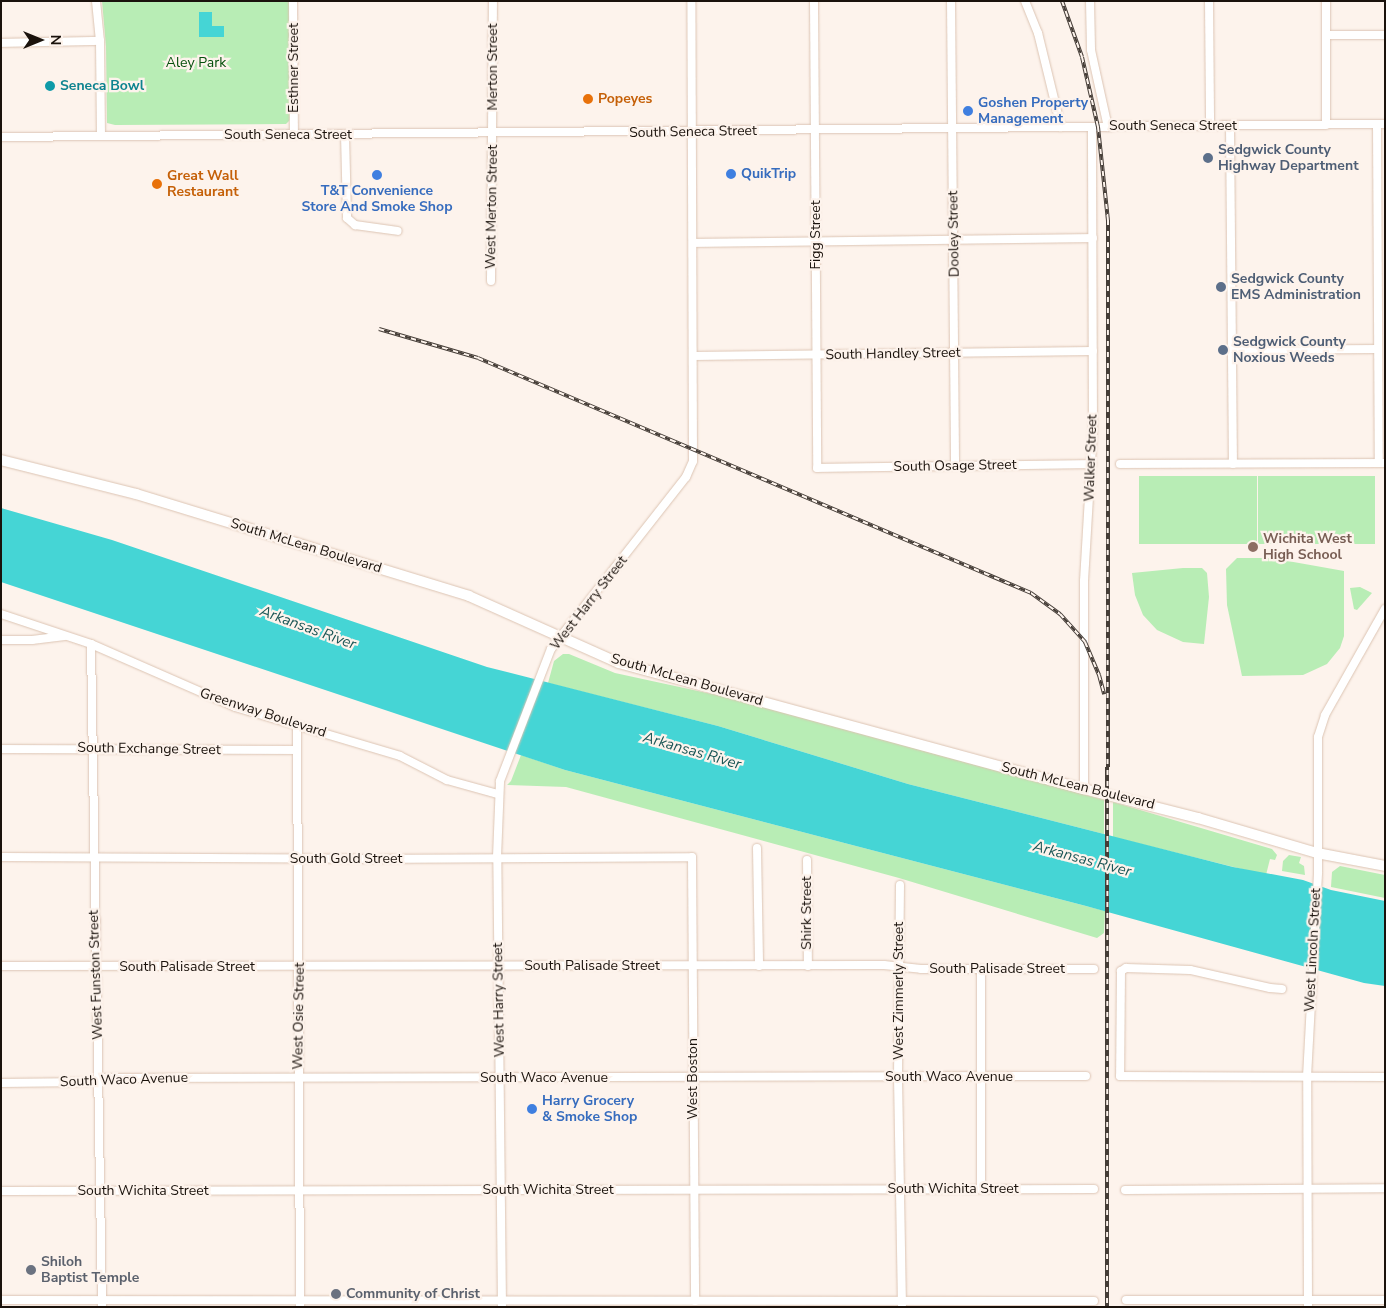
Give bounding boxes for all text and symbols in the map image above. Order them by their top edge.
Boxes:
north arrow [15,15,65,65]
street label: Esthner Street [286,23,302,113]
street label: Merton Street [485,23,501,111]
text: N [46,35,65,45]
park label: Aley Park [166,55,226,71]
place label: Seneca Bowl [60,78,144,94]
marker: Seneca Bowl [44,80,56,92]
place label: Popeyes [598,91,652,107]
marker: Popeyes [582,93,594,105]
place label: Goshen Property Management [978,95,1088,128]
marker: Goshen Property Management [962,105,974,117]
street label: South Seneca Street [1109,118,1237,134]
street label: South Seneca Street [629,122,757,142]
street label: South Seneca Street [224,127,352,143]
place label: Sedgwick County Highway Department [1218,142,1359,174]
street label: West Merton Street [483,145,501,269]
marker: Sedgwick County Highway Department [1202,152,1214,164]
place label: QuikTrip [741,166,796,182]
place label: Great Wall Restaurant [167,168,239,200]
marker: QuikTrip [725,168,737,180]
marker: T&T Convenience Store And Smoke Shop [371,169,383,181]
marker: Great Wall Restaurant [151,178,163,190]
place label: T&T Convenience Store And Smoke Shop [301,183,453,216]
street label: Dooley Street [945,191,963,277]
street label: Figg Street [808,200,824,270]
place label: Sedgwick County EMS Administration [1231,271,1361,304]
marker: Sedgwick County EMS Administration [1215,281,1227,293]
place label: Sedgwick County Noxious Weeds [1233,334,1346,367]
street label: South Handley Street [825,344,961,364]
marker: Sedgwick County Noxious Weeds [1217,344,1229,356]
street label: Walker Street [1081,414,1101,502]
street label: South Osage Street [893,457,1017,475]
street label: South McLean Boulevard [228,515,384,577]
place label: Wichita West High School [1263,531,1352,564]
marker: Wichita West High School [1247,541,1259,553]
street label: West Harry Street [547,553,631,653]
water label: Arkansas River [258,602,358,654]
street label: South McLean Boulevard [609,650,765,710]
street label: Greenway Boulevard [198,685,328,741]
water label: Arkansas River [641,728,743,774]
street label: South Exchange Street [77,739,221,759]
street label: South McLean Boulevard [1000,759,1156,813]
water label: Arkansas River [1031,837,1133,881]
street label: South Gold Street [290,851,402,867]
street label: Shirk Street [799,876,815,950]
street label: West Lincoln Street [1301,888,1325,1012]
street label: West Funston Street [85,910,107,1040]
street label: West Zimmerly Street [891,922,907,1060]
street label: West Harry Street [490,943,508,1057]
street label: South Palisade Street [524,958,660,974]
street label: South Palisade Street [119,959,255,975]
street label: South Palisade Street [929,961,1065,977]
street label: West Osie Street [290,962,308,1070]
street label: West Boston [685,1038,701,1120]
street label: South Waco Avenue [60,1069,188,1091]
street label: South Waco Avenue [885,1069,1013,1085]
street label: South Waco Avenue [480,1070,608,1086]
place label: Harry Grocery & Smoke Shop [542,1093,637,1126]
marker: Harry Grocery & Smoke Shop [526,1103,538,1115]
street label: South Wichita Street [887,1181,1019,1197]
street label: South Wichita Street [482,1182,614,1198]
street label: South Wichita Street [77,1183,209,1199]
place label: Shiloh Baptist Temple [41,1254,139,1286]
marker: Shiloh Baptist Temple [25,1264,37,1276]
place label: Community of Christ [346,1286,480,1302]
marker: Community of Christ [330,1288,342,1300]

